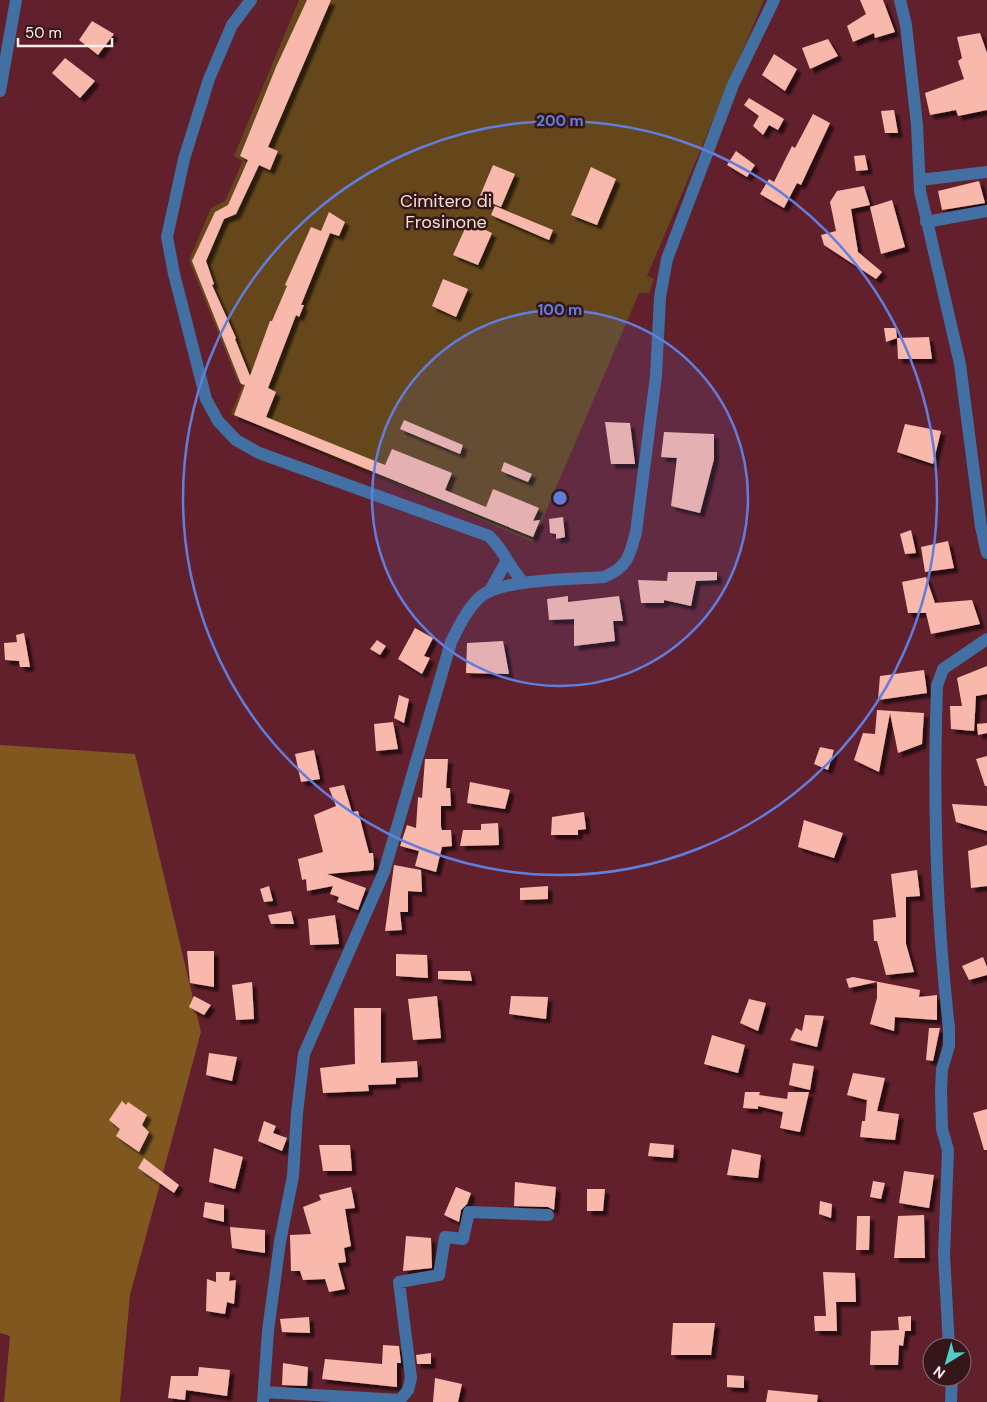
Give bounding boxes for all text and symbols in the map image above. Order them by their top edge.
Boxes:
scale bar [18,15,111,47]
text: 50 m [25,23,62,43]
text: 200 m [536,111,584,131]
park label: Cimitero di Frosinone [400,189,492,234]
text: 100 m [538,300,582,320]
centre of rings [551,489,569,507]
north arrow [922,1337,972,1387]
text: N [930,1362,949,1383]

